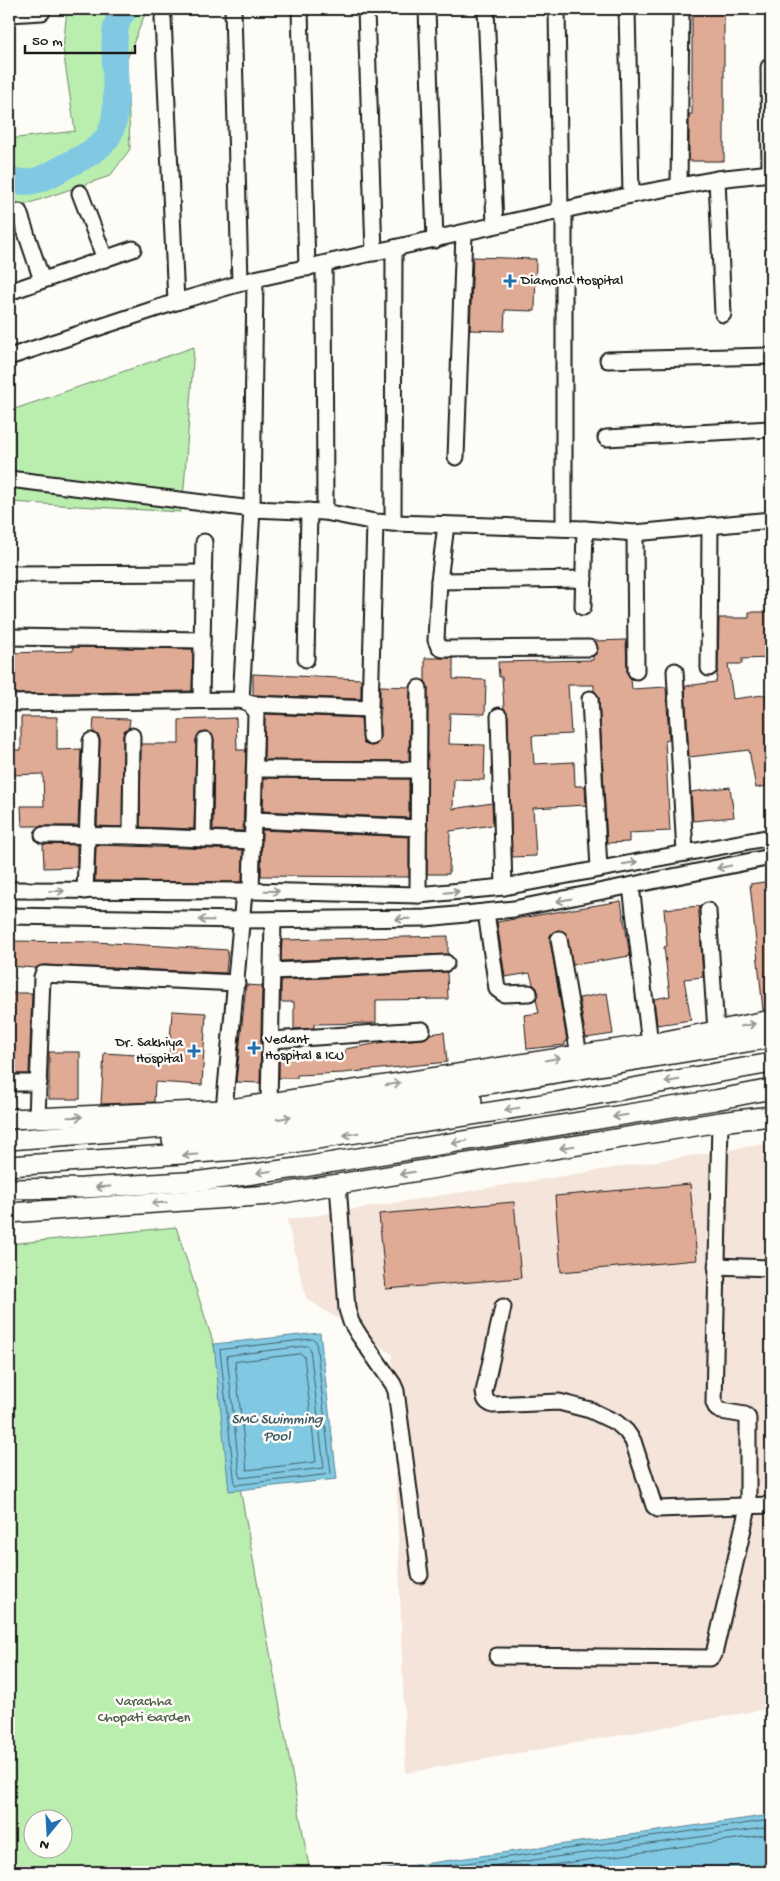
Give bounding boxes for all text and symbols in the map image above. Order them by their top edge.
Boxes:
scale bar [25,22,135,54]
text: 50 m [32,33,63,51]
place label: Diamond Hospital [520,273,623,290]
marker: Diamond Hospital [503,274,517,288]
one-way arrow [621,858,637,867]
one-way arrow [716,863,732,872]
one-way arrow [49,886,65,895]
one-way arrow [264,886,280,896]
one-way arrow [444,887,460,896]
one-way arrow [557,895,573,905]
one-way arrow [395,914,411,923]
one-way arrow [198,915,214,925]
one-way arrow [739,1020,755,1029]
place label: Vedant Hospital & ICU [264,1032,344,1065]
place label: Dr. Sakhiya Hospital [114,1035,184,1068]
marker: Vedant Hospital & ICU [247,1041,261,1055]
marker: Dr. Sakhiya Hospital [187,1044,201,1058]
one-way arrow [545,1054,561,1064]
one-way arrow [664,1077,680,1086]
one-way arrow [384,1079,400,1089]
one-way arrow [504,1104,520,1114]
one-way arrow [612,1111,628,1121]
one-way arrow [67,1112,83,1121]
one-way arrow [275,1112,291,1122]
one-way arrow [343,1129,359,1139]
one-way arrow [452,1137,468,1147]
one-way arrow [560,1142,576,1152]
one-way arrow [182,1150,198,1159]
one-way arrow [257,1168,273,1178]
one-way arrow [399,1169,415,1179]
one-way arrow [95,1182,111,1191]
one-way arrow [151,1198,167,1208]
water label: SMC Swimming Pool [231,1411,324,1446]
park label: Varachha Chopati Garden [98,1694,191,1727]
north arrow [22,1808,72,1858]
text: N [38,1834,52,1853]

